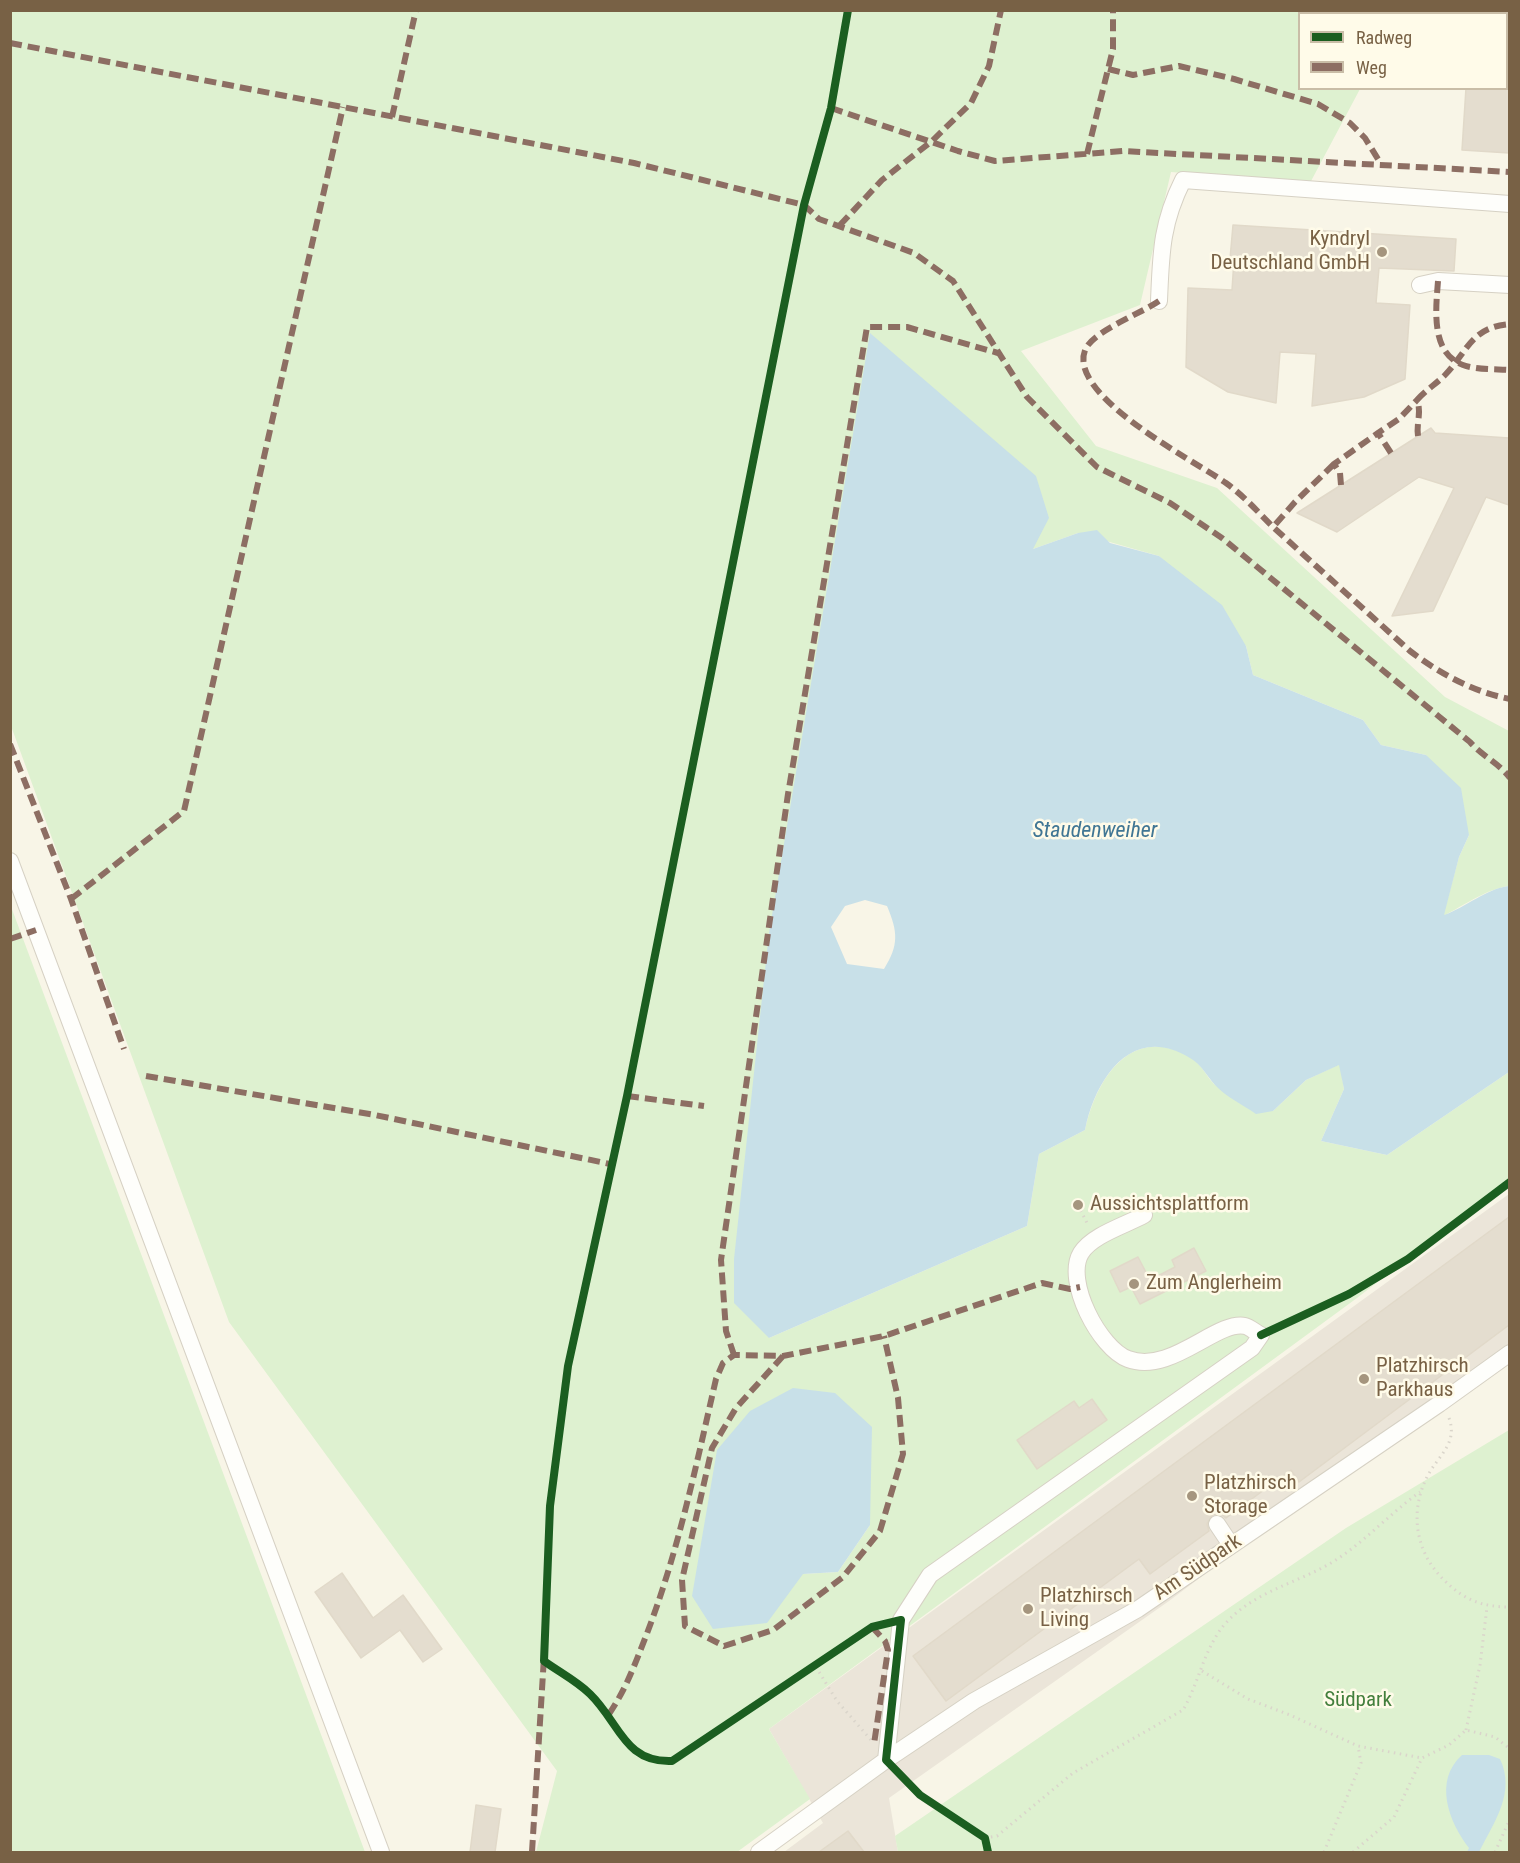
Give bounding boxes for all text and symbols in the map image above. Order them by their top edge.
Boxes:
legend [1298,12,1508,90]
text: Radweg [1356,27,1412,48]
text: Weg [1356,57,1387,78]
place label: Kyndryl Deutschland GmbH [1211,227,1370,277]
marker: Kyndryl Deutschland GmbH [1375,245,1389,259]
water label: Staudenweiher [1033,818,1157,844]
place label: Aussichtsplattform [1090,1192,1249,1218]
marker: Aussichtsplattform [1071,1198,1085,1212]
place label: Zum Anglerheim [1146,1271,1282,1297]
marker: Zum Anglerheim [1127,1277,1141,1291]
place label: Platzhirsch Parkhaus [1376,1354,1469,1404]
marker: Platzhirsch Parkhaus [1357,1372,1371,1386]
place label: Platzhirsch Storage [1204,1471,1297,1521]
marker: Platzhirsch Storage [1185,1489,1199,1503]
street label: Am Südpark [1149,1529,1247,1607]
place label: Platzhirsch Living [1040,1584,1133,1634]
marker: Platzhirsch Living [1021,1602,1035,1616]
park label: Südpark [1324,1688,1392,1714]

